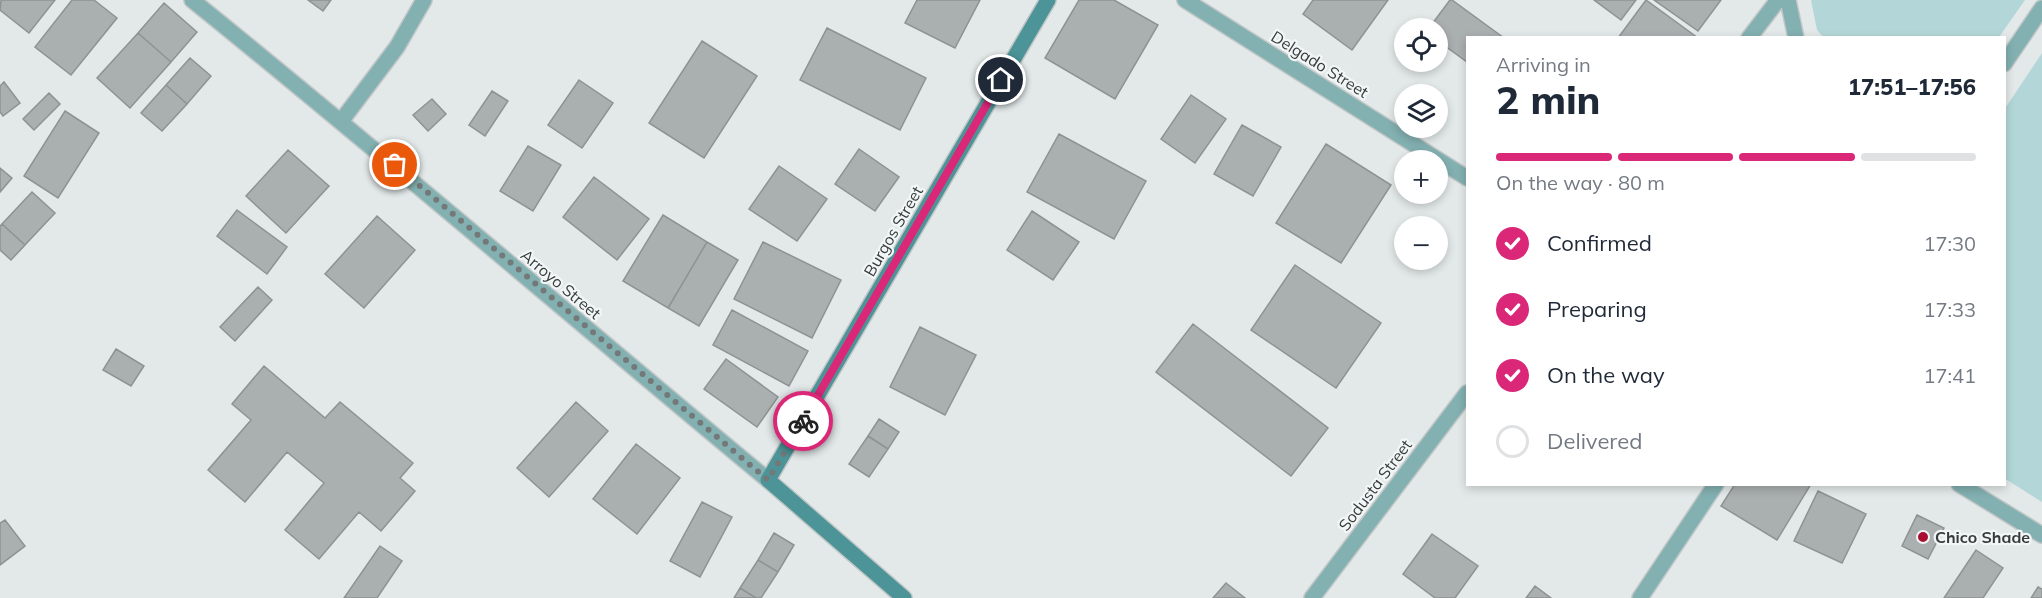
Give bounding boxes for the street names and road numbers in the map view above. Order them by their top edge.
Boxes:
street label: Delgado Street [1268,26,1373,102]
street label: Burgos Street [859,182,927,280]
street label: Arroyo Street [517,245,605,323]
street label: Sodusta Street [1334,435,1416,535]

